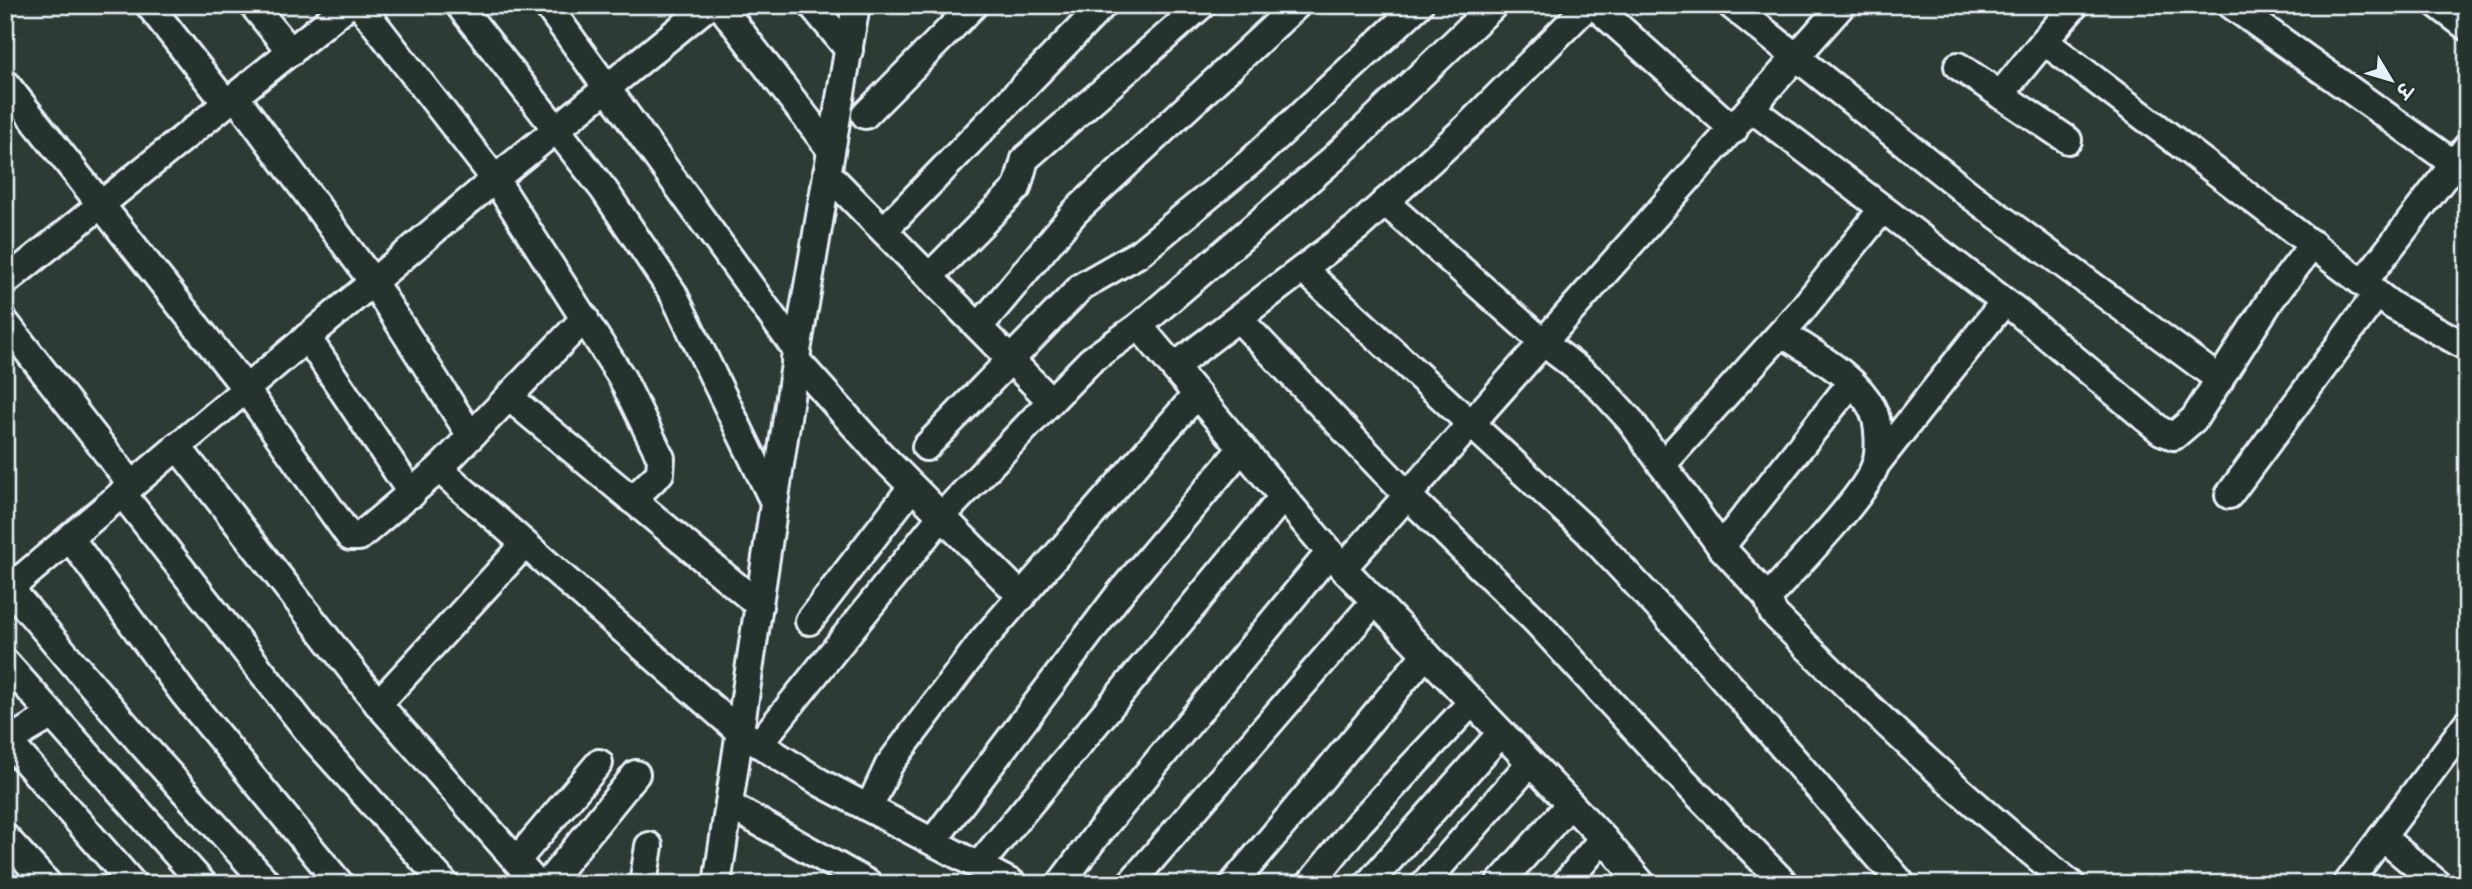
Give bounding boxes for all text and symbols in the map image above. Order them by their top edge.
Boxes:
north arrow [2356,46,2426,116]
text: उ [2386,73,2422,107]

